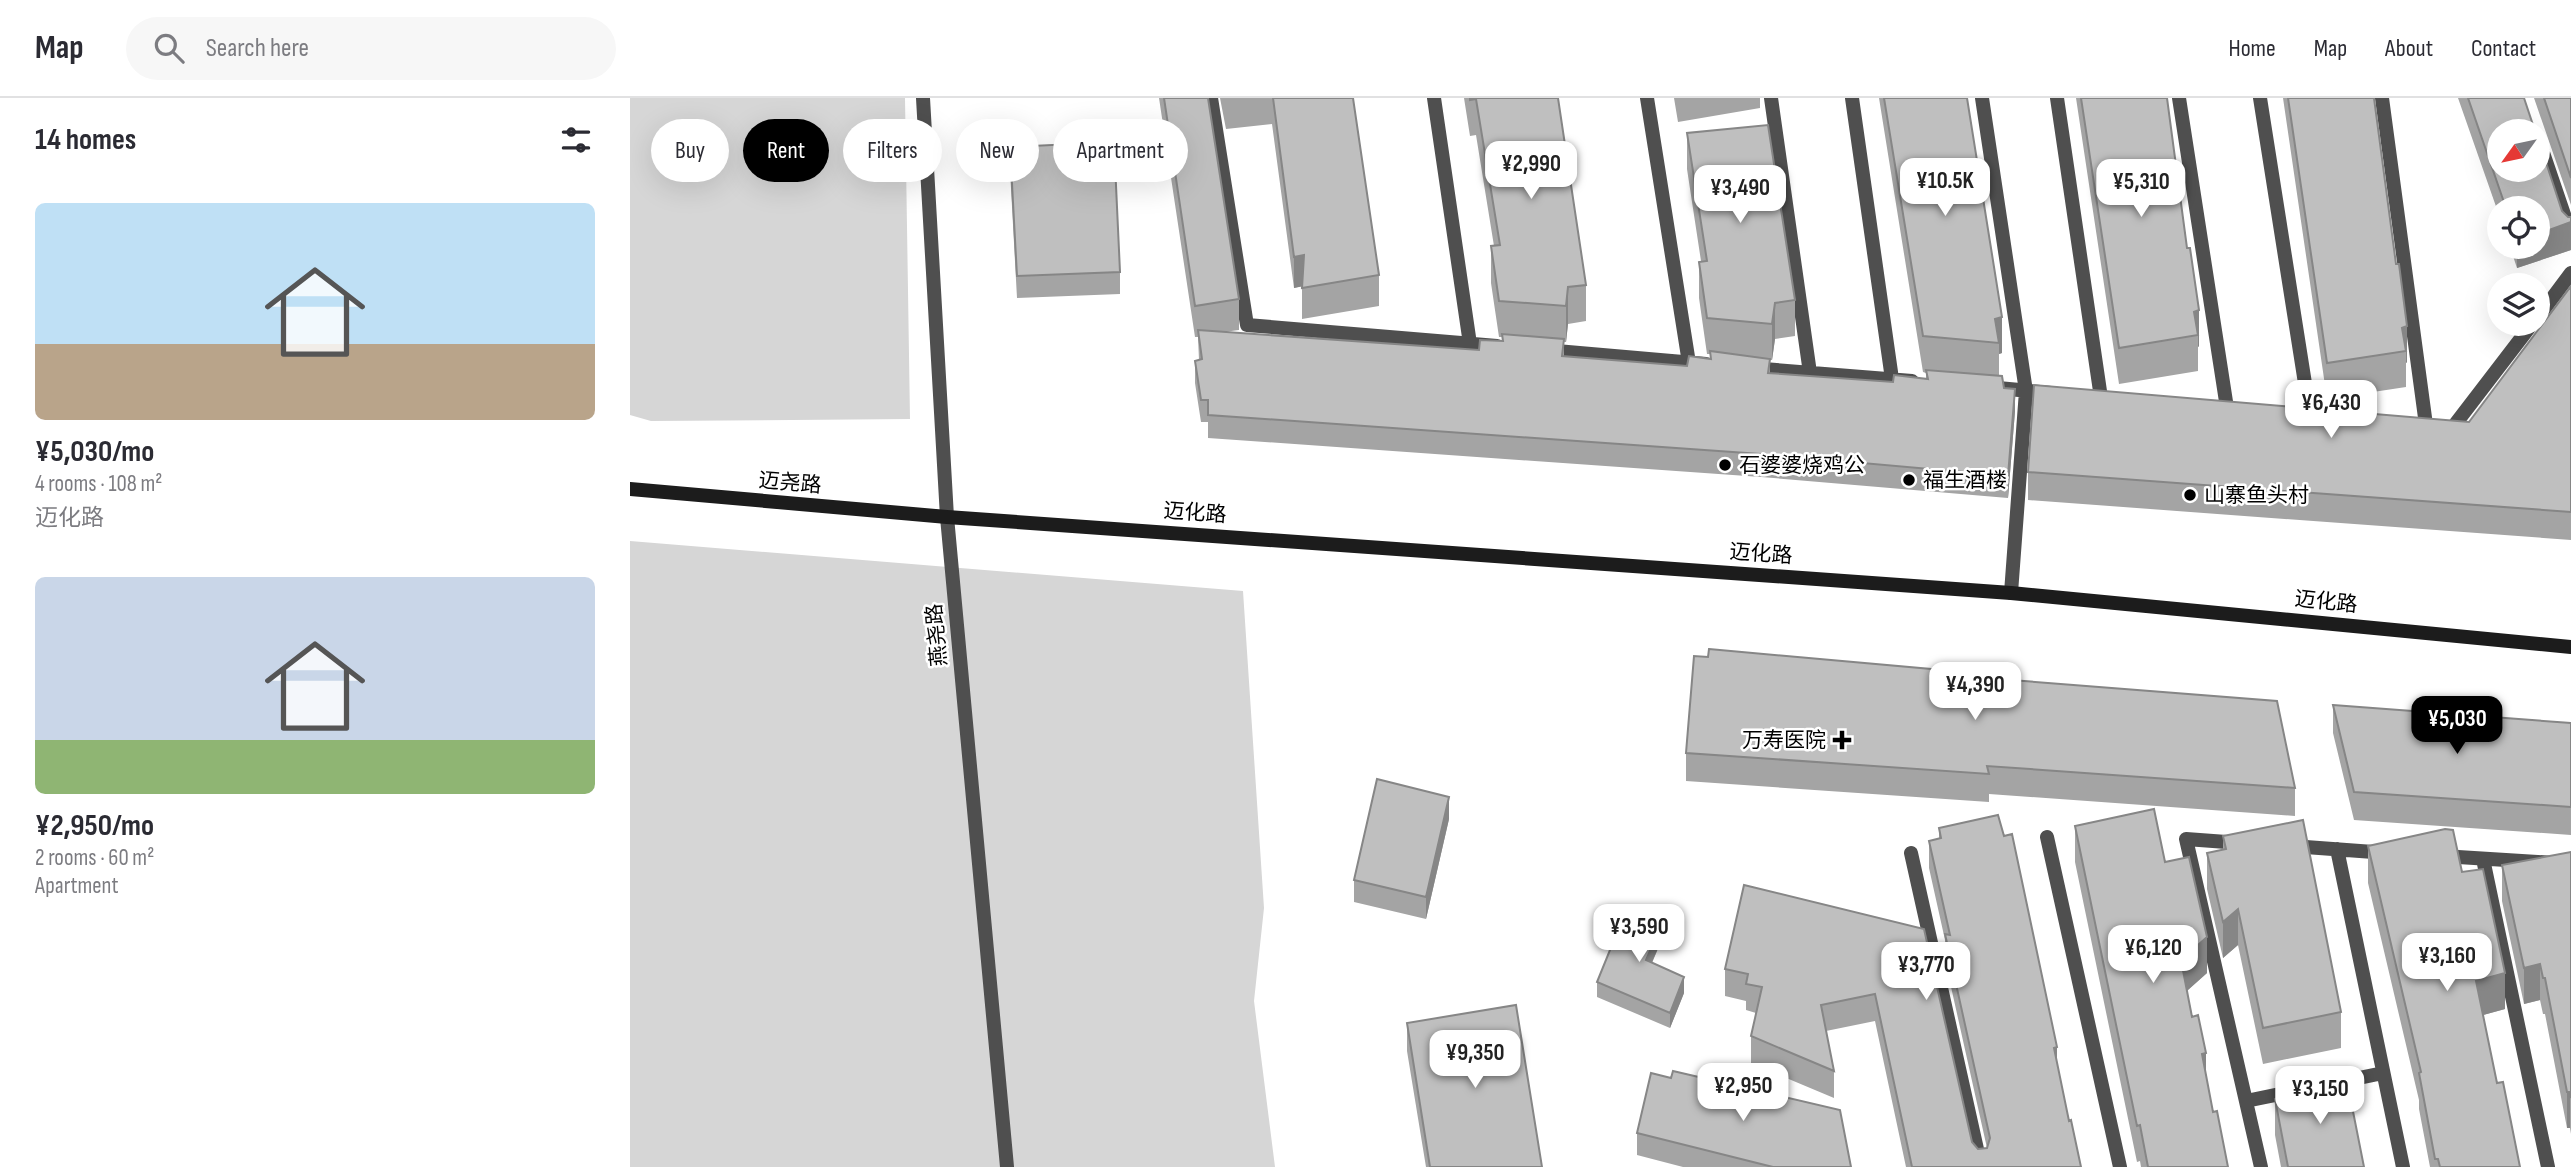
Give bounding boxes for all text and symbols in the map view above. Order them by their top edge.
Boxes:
search box [126,17,616,80]
text: Map [35,28,84,68]
icon: search [150,29,188,67]
text: Search here [206,33,309,64]
text: Home [2228,34,2276,63]
text: Map [2314,34,2347,63]
text: About [2385,34,2433,63]
text: Contact [2471,34,2536,63]
chip: Buy [651,119,729,182]
chip: Rent [743,119,829,182]
chip: Filters [843,119,942,182]
chip: New [956,119,1039,182]
chip: Apartment [1053,119,1188,182]
north arrow [2487,119,2550,182]
map controls [2487,119,2550,336]
icon: filters [557,121,595,159]
text: 14 homes [35,122,136,158]
pin: ¥2,990 [1474,141,1588,201]
text: ¥2,990 [1501,150,1561,178]
pin: ¥10.5K [1888,158,2002,218]
pin: ¥5,310 [2084,159,2198,219]
pin: ¥3,490 [1683,166,1797,225]
text: ¥10.5K [1916,167,1974,195]
text: ¥5,310 [2112,168,2170,196]
text: ¥3,490 [1710,174,1770,202]
button: locate [2487,196,2550,259]
icon: home [252,249,378,375]
button: layers [2487,273,2550,336]
pin: ¥6,430 [2274,380,2388,440]
text: ¥6,430 [2301,389,2361,417]
text: ¥5,030/mo [35,434,154,470]
place label: 石婆婆烧鸡公 [1739,453,1865,478]
marker: 石婆婆烧鸡公 [1717,457,1733,473]
street label: 迈尧路 [758,468,822,498]
place label: 福生酒楼 [1923,468,2007,493]
text: 4 rooms · 108 m² [35,470,162,498]
marker: 福生酒楼 [1901,472,1917,488]
place label: 山寨鱼头村 [2204,483,2309,508]
marker: 山寨鱼头村 [2182,487,2198,503]
street label: 迈化路 [1163,498,1227,528]
text: 迈化路 [35,504,104,532]
street label: 迈化路 [1729,539,1793,569]
street label: 迈化路 [2293,586,2359,618]
street label: 燕尧路 [922,603,952,667]
icon: home [252,623,378,749]
pin: ¥4,390 [1918,662,2032,722]
text: ¥4,390 [1945,671,2005,699]
pin: ¥5,030 [2400,696,2514,756]
text: ¥5,030 [2427,705,2487,733]
place label: 万寿医院 [1742,728,1826,753]
marker: 万寿医院 [1832,730,1852,750]
text: ¥2,950/mo [35,808,154,844]
text: 2 rooms · 60 m² [35,844,154,872]
text: Apartment [35,872,119,900]
pin: ¥3,590 [1582,904,1696,964]
text: ¥3,590 [1609,913,1669,941]
pin: ¥6,120 [2096,926,2210,985]
text: ¥6,120 [2124,934,2182,962]
pin: ¥3,160 [2390,934,2504,993]
pin: ¥3,770 [1869,942,1983,1002]
text: ¥3,160 [2418,942,2476,970]
text: ¥3,770 [1897,951,1955,979]
pin: ¥9,350 [1418,1030,1532,1090]
text: ¥9,350 [1446,1039,1504,1067]
pin: ¥2,950 [1686,1063,1800,1123]
pin: ¥3,150 [2263,1066,2377,1126]
text: ¥2,950 [1713,1072,1773,1100]
text: ¥3,150 [2291,1075,2349,1103]

